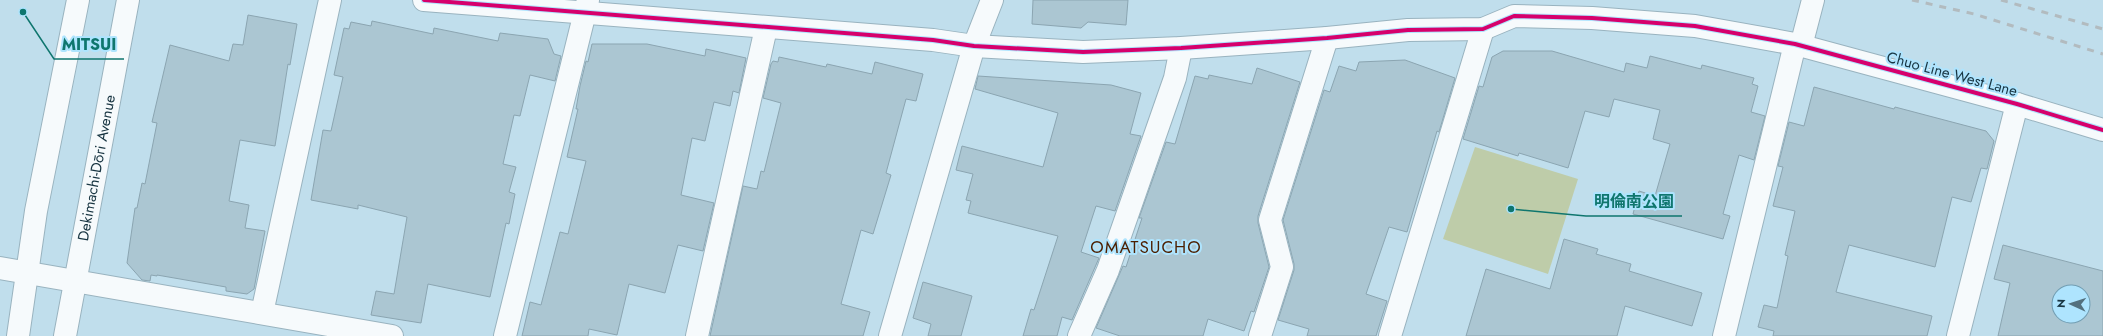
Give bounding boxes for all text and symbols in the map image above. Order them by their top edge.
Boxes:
callout: MITSUI [54,31,124,59]
text: MITSUI [62,33,116,56]
street label: Chuo Line West Lane [1884,46,2020,102]
street label: Dekimachi-Dōri Avenue [72,93,121,243]
callout: 明倫南公園 [1586,188,1682,216]
text: 明倫南公園 [1594,190,1674,213]
district label: OMATSUCHO [1090,235,1202,259]
north arrow [2051,284,2091,324]
text: N [2053,299,2069,308]

